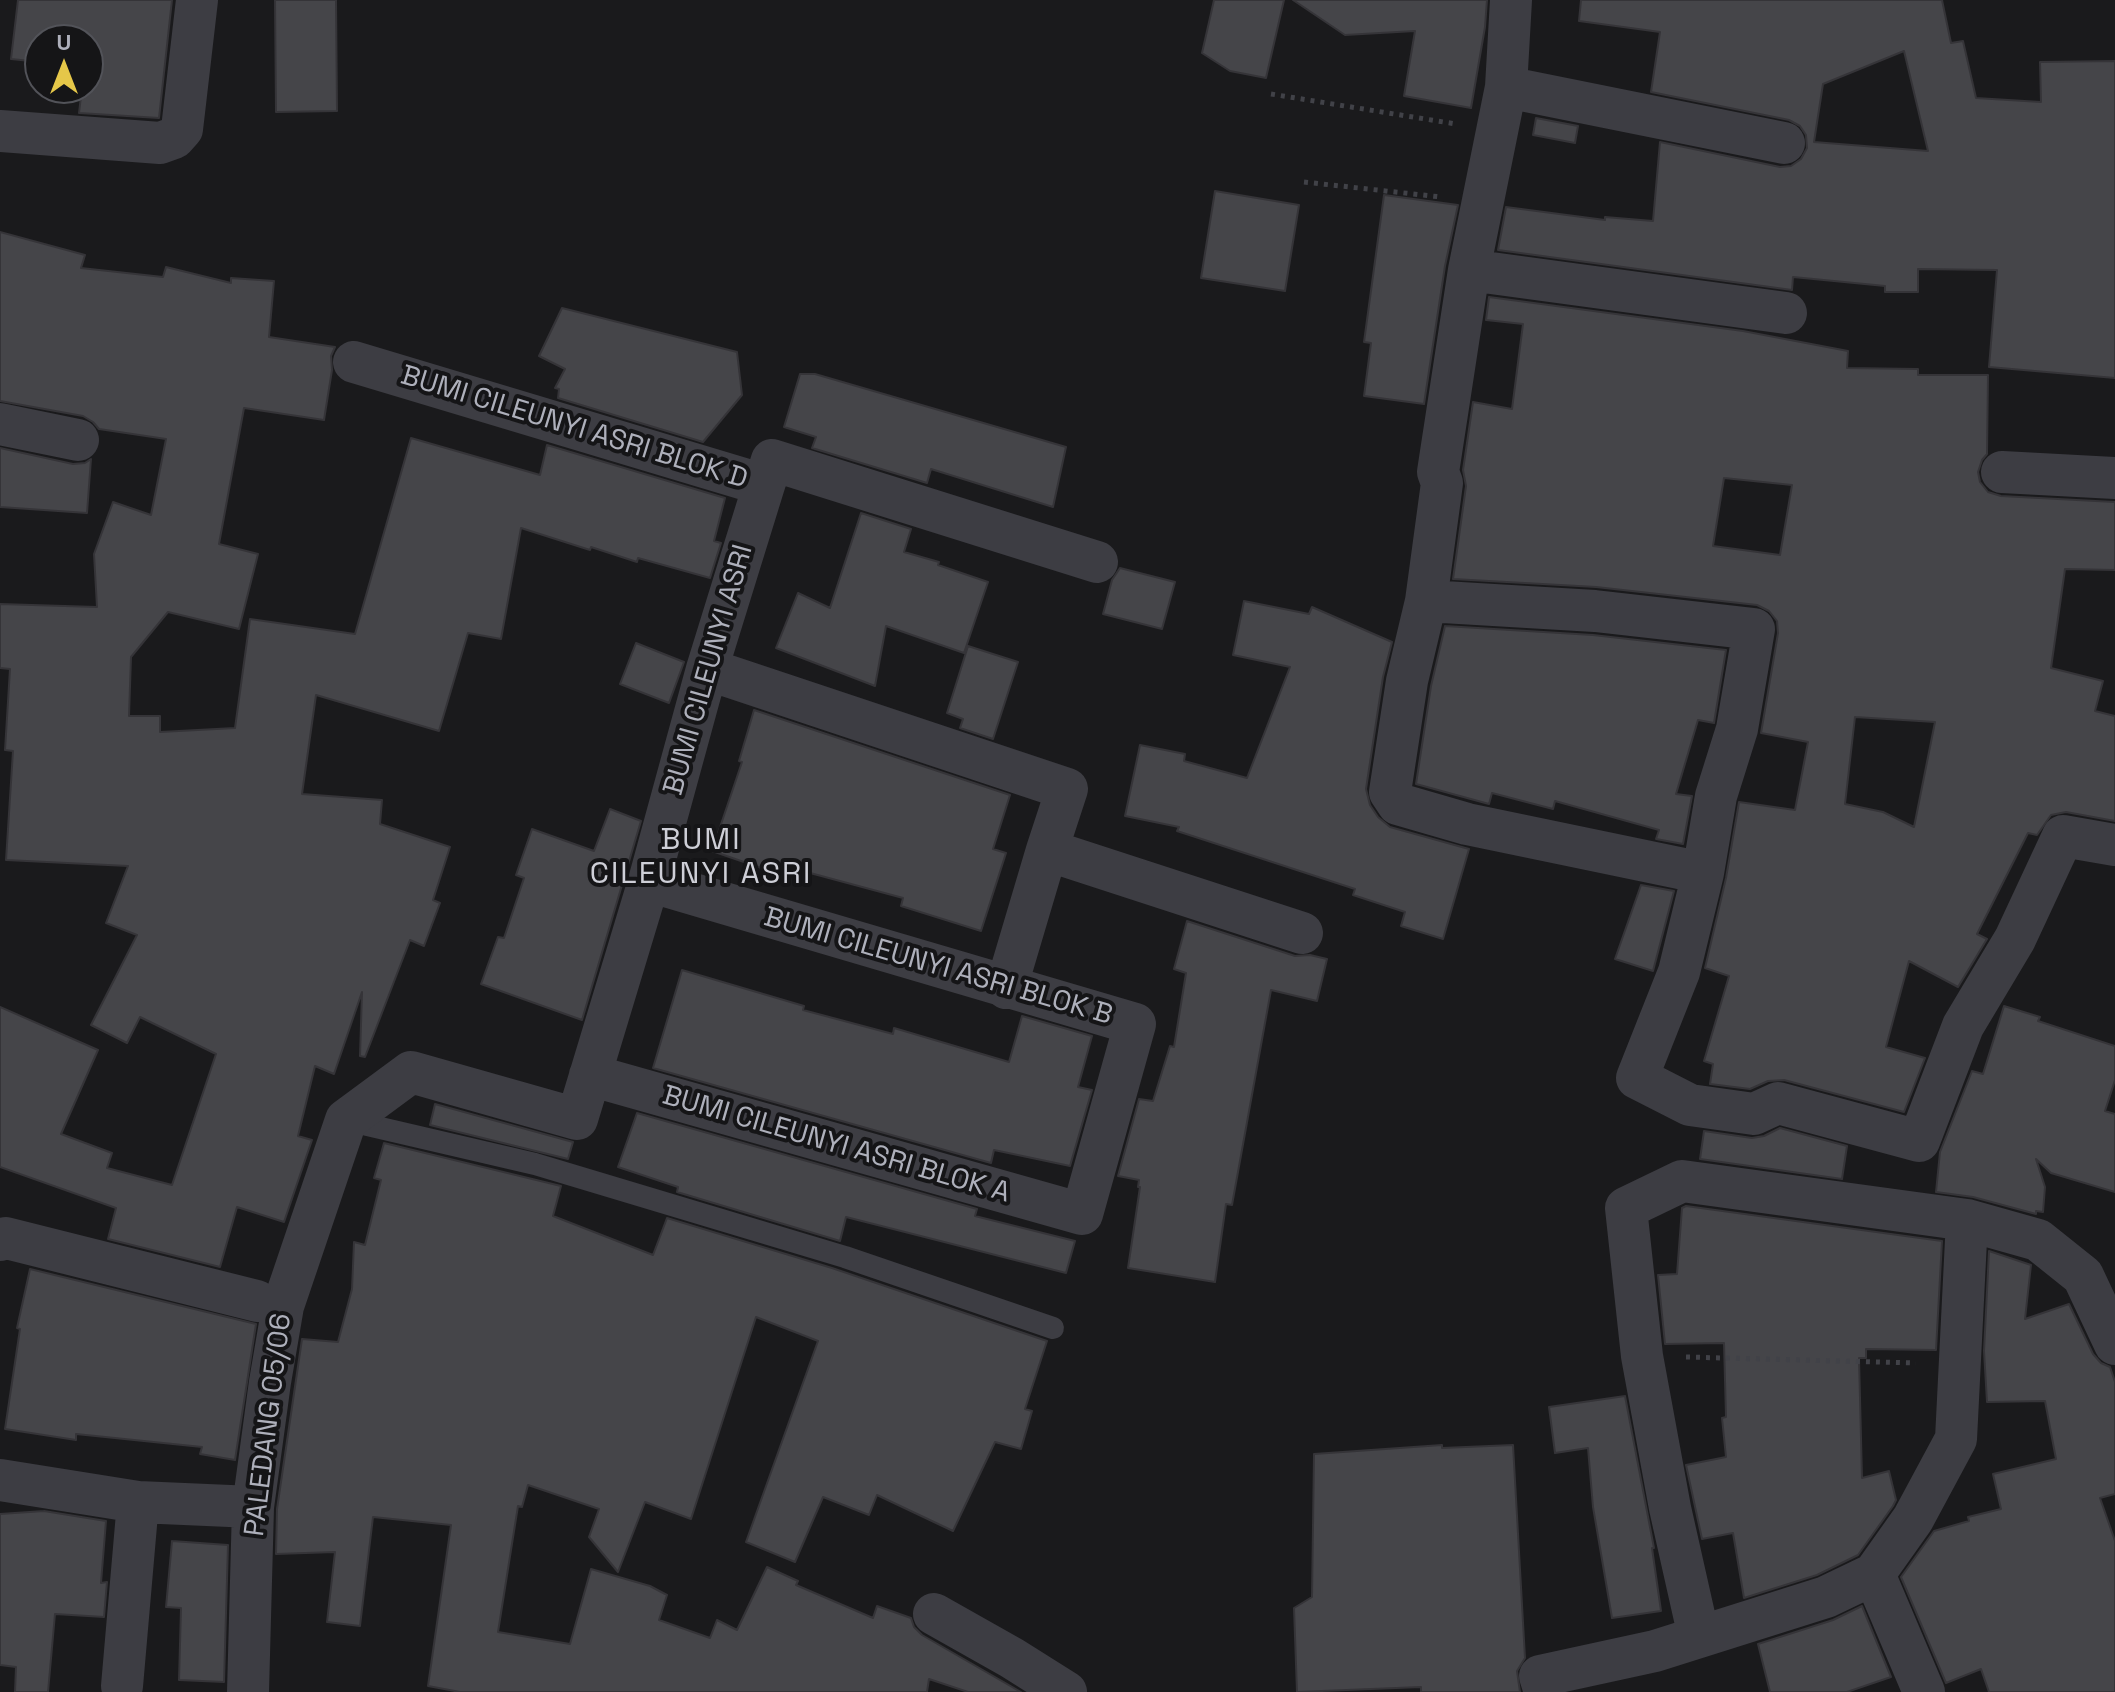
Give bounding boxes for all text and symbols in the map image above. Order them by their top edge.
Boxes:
north arrow [24,24,104,104]
text: U [57,28,71,56]
street label: BUMI CILEUNYI ASRI BLOK D [397,359,751,497]
street label: BUMI CILEUNYI ASRI [657,541,761,799]
district label: BUMI CILEUNYI ASRI [590,823,812,894]
street label: BUMI CILEUNYI ASRI BLOK B [760,901,1116,1033]
street label: BUMI CILEUNYI ASRI BLOK A [658,1079,1014,1211]
street label: PALEDANG 05/06 [239,1312,299,1538]

